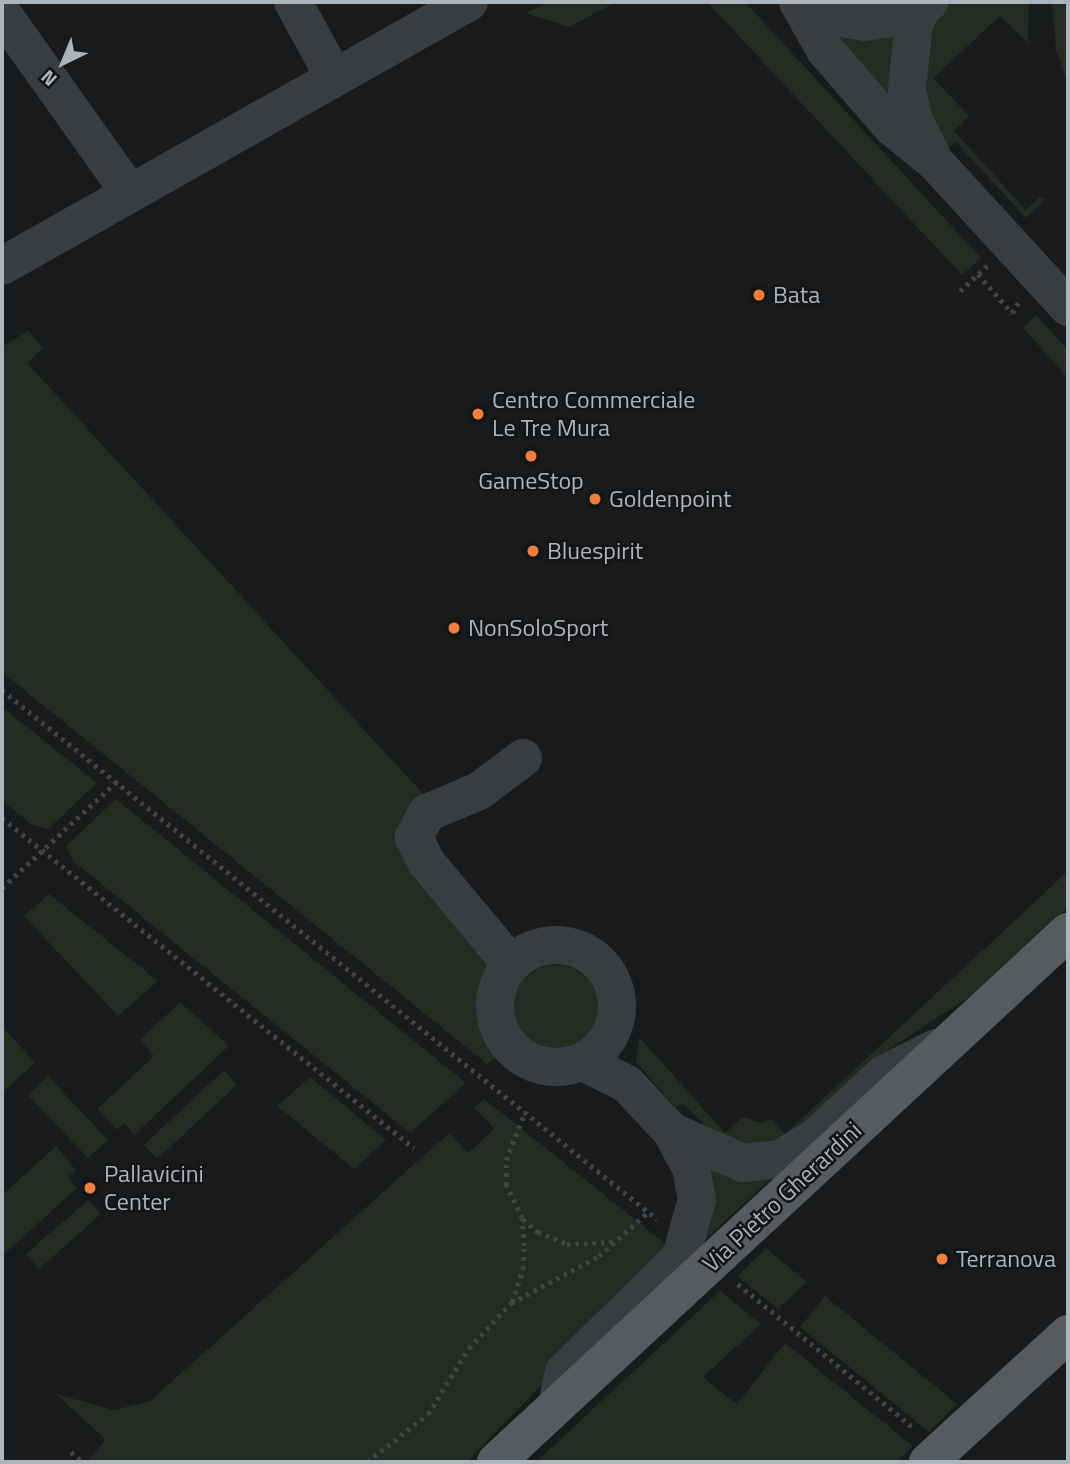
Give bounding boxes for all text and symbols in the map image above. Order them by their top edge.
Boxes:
north arrow [28,28,98,98]
text: N [34,64,63,94]
place label: Bata [773,281,820,309]
marker: Bata [751,287,767,303]
place label: Centro Commerciale Le Tre Mura [492,386,695,442]
marker: Centro Commerciale Le Tre Mura [470,406,486,422]
marker: GameStop [523,448,539,464]
place label: GameStop [478,467,584,495]
place label: Goldenpoint [609,485,732,513]
marker: Goldenpoint [587,491,603,507]
place label: Bluespirit [547,537,643,565]
marker: Bluespirit [525,543,541,559]
place label: NonSoloSport [468,614,608,642]
marker: NonSoloSport [446,620,462,636]
street label: Via Pietro Gherardini [697,1116,867,1278]
place label: Pallavicini Center [104,1160,204,1216]
marker: Pallavicini Center [82,1180,98,1196]
place label: Terranova [956,1245,1056,1273]
marker: Terranova [934,1251,950,1267]

